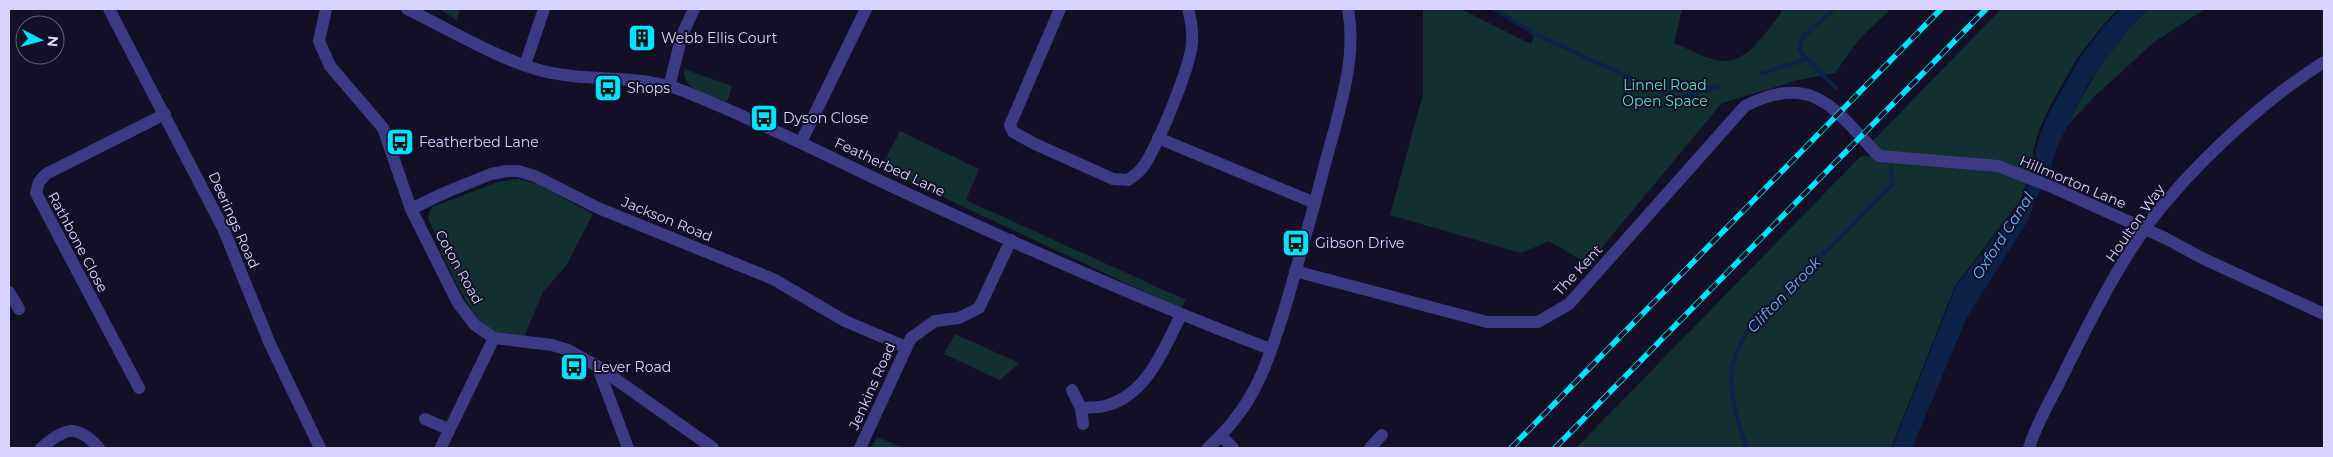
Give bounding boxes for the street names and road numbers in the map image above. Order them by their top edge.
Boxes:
street label: Featherbed Lane [832,134,948,200]
street label: Hillmorton Lane [2017,151,2129,213]
street label: Deerings Road [205,169,263,271]
street label: Houlton Way [2102,180,2169,265]
street label: Rathbone Close [44,189,112,295]
street label: Jackson Road [618,192,715,245]
street label: Coton Road [431,227,487,307]
street label: The Kent [1550,241,1606,299]
street label: Jenkins Road [844,340,899,433]

